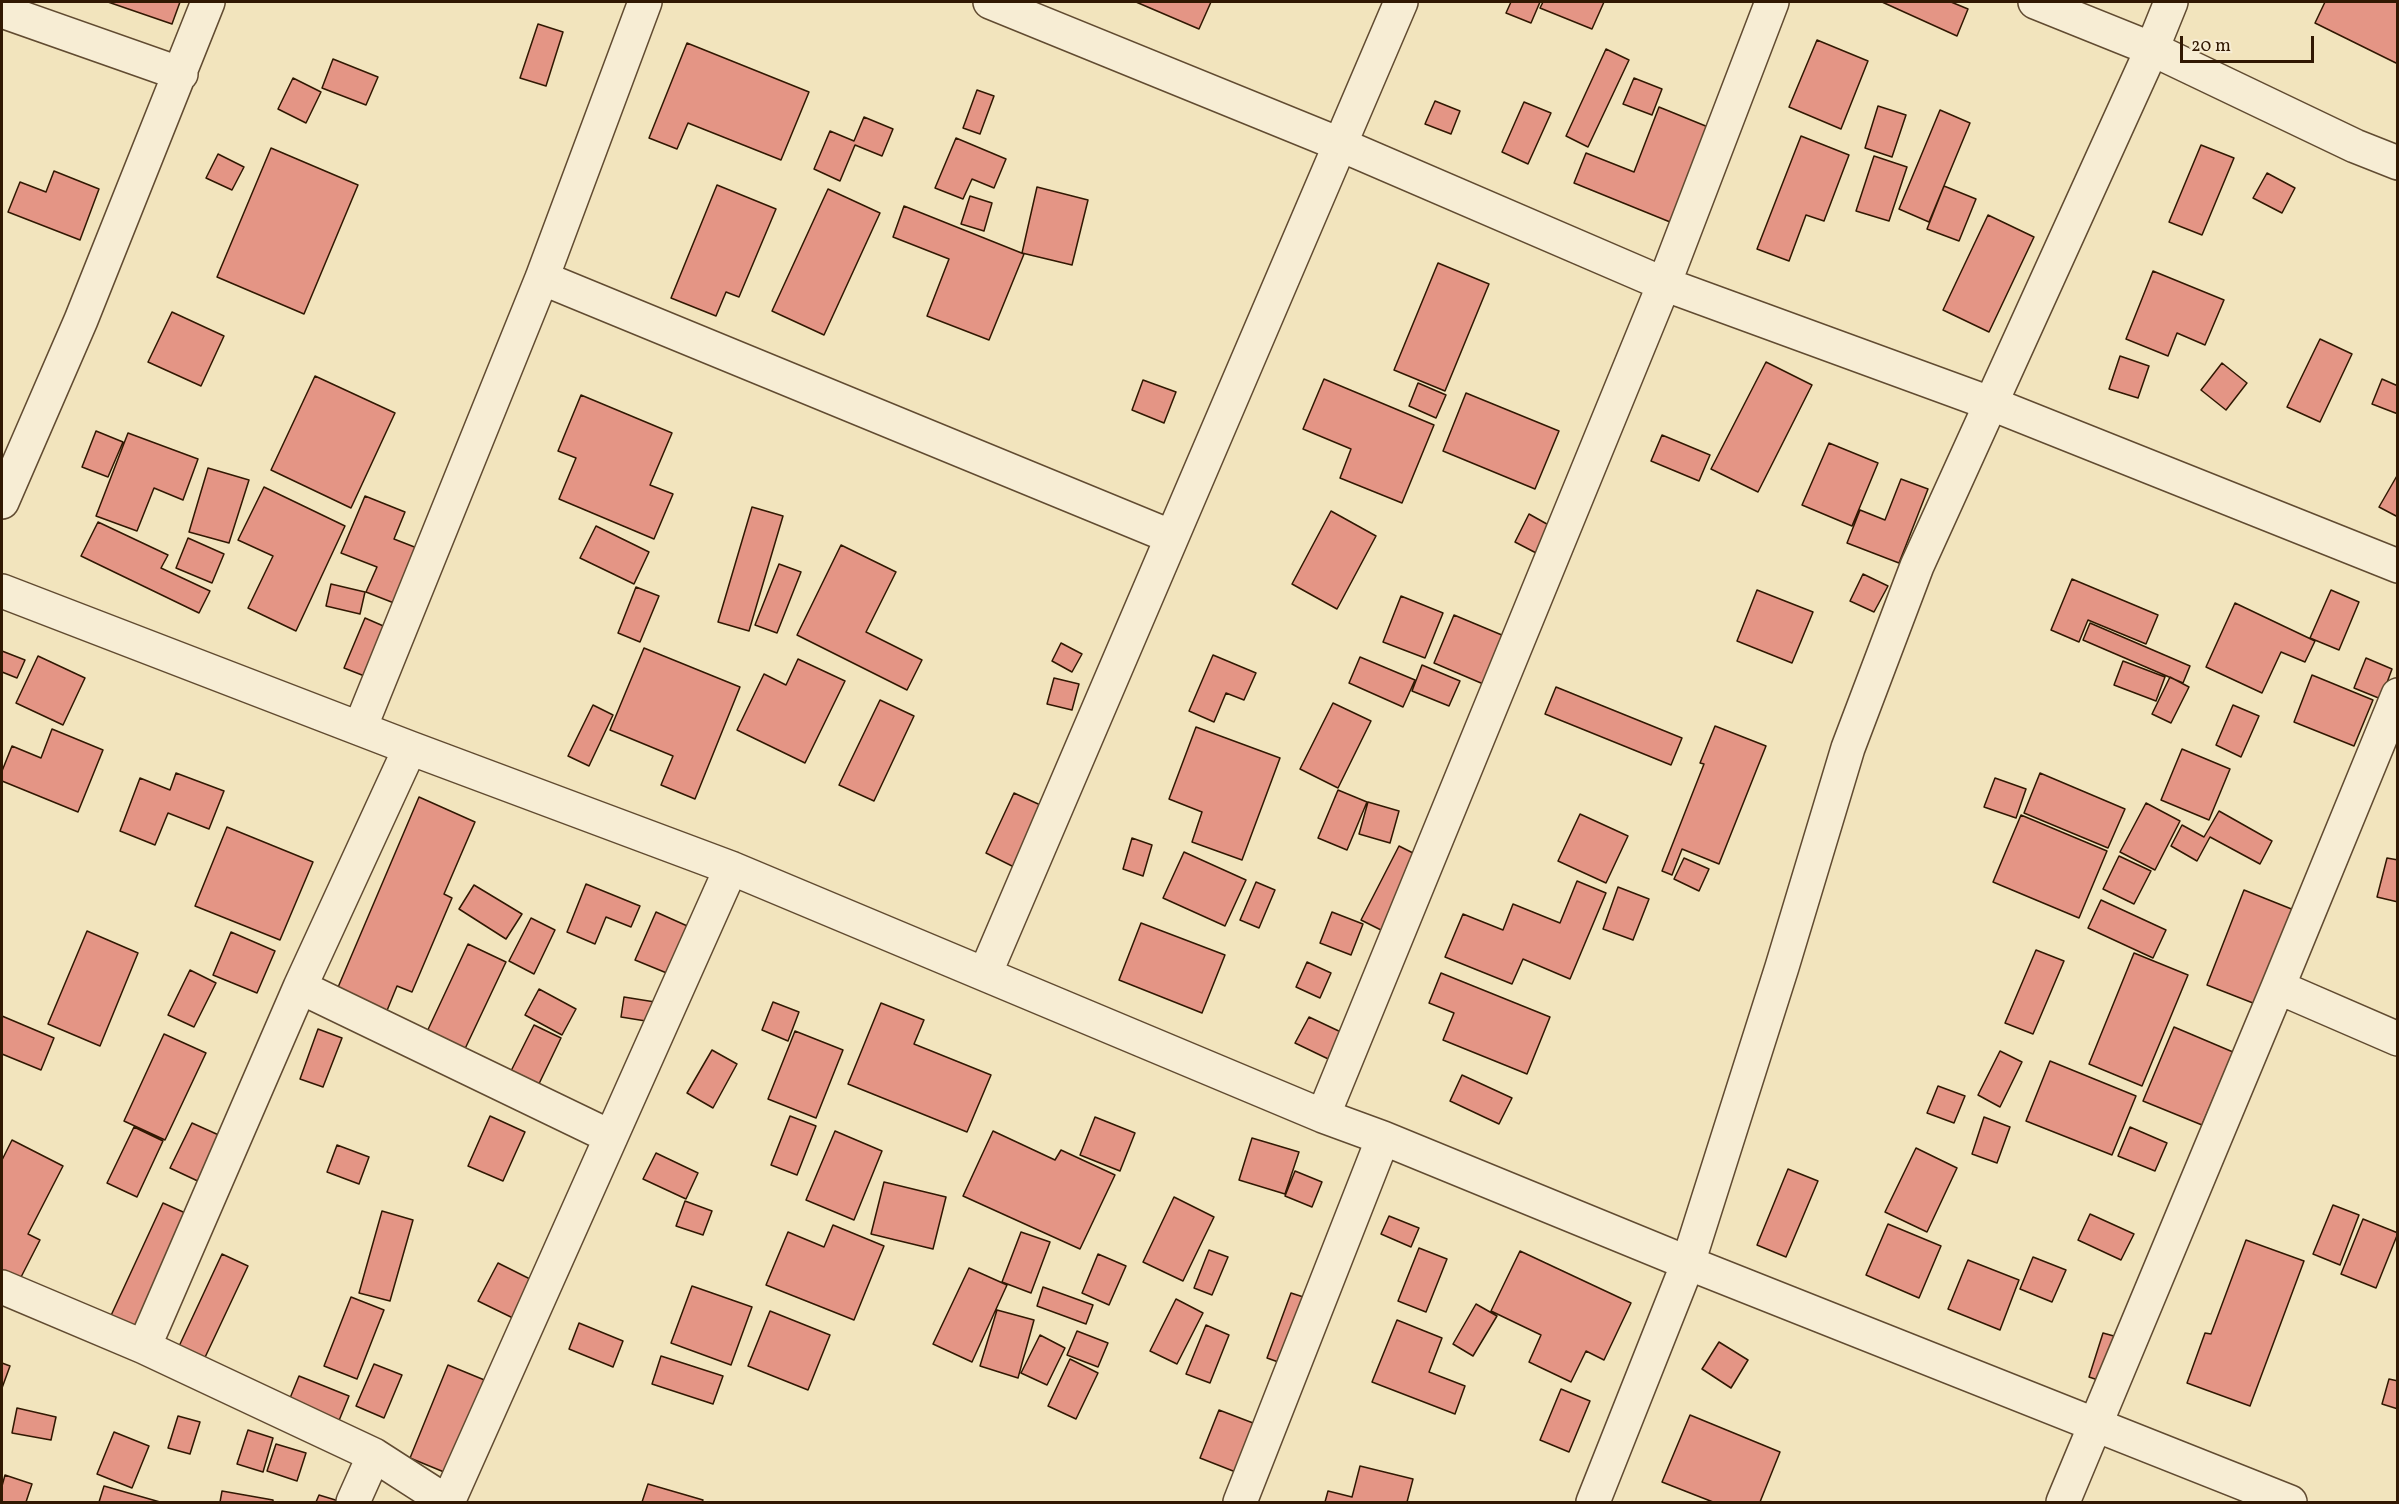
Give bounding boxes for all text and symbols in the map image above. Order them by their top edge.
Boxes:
scale bar [2183,24,2316,62]
text: 20 m [2191,34,2231,59]

